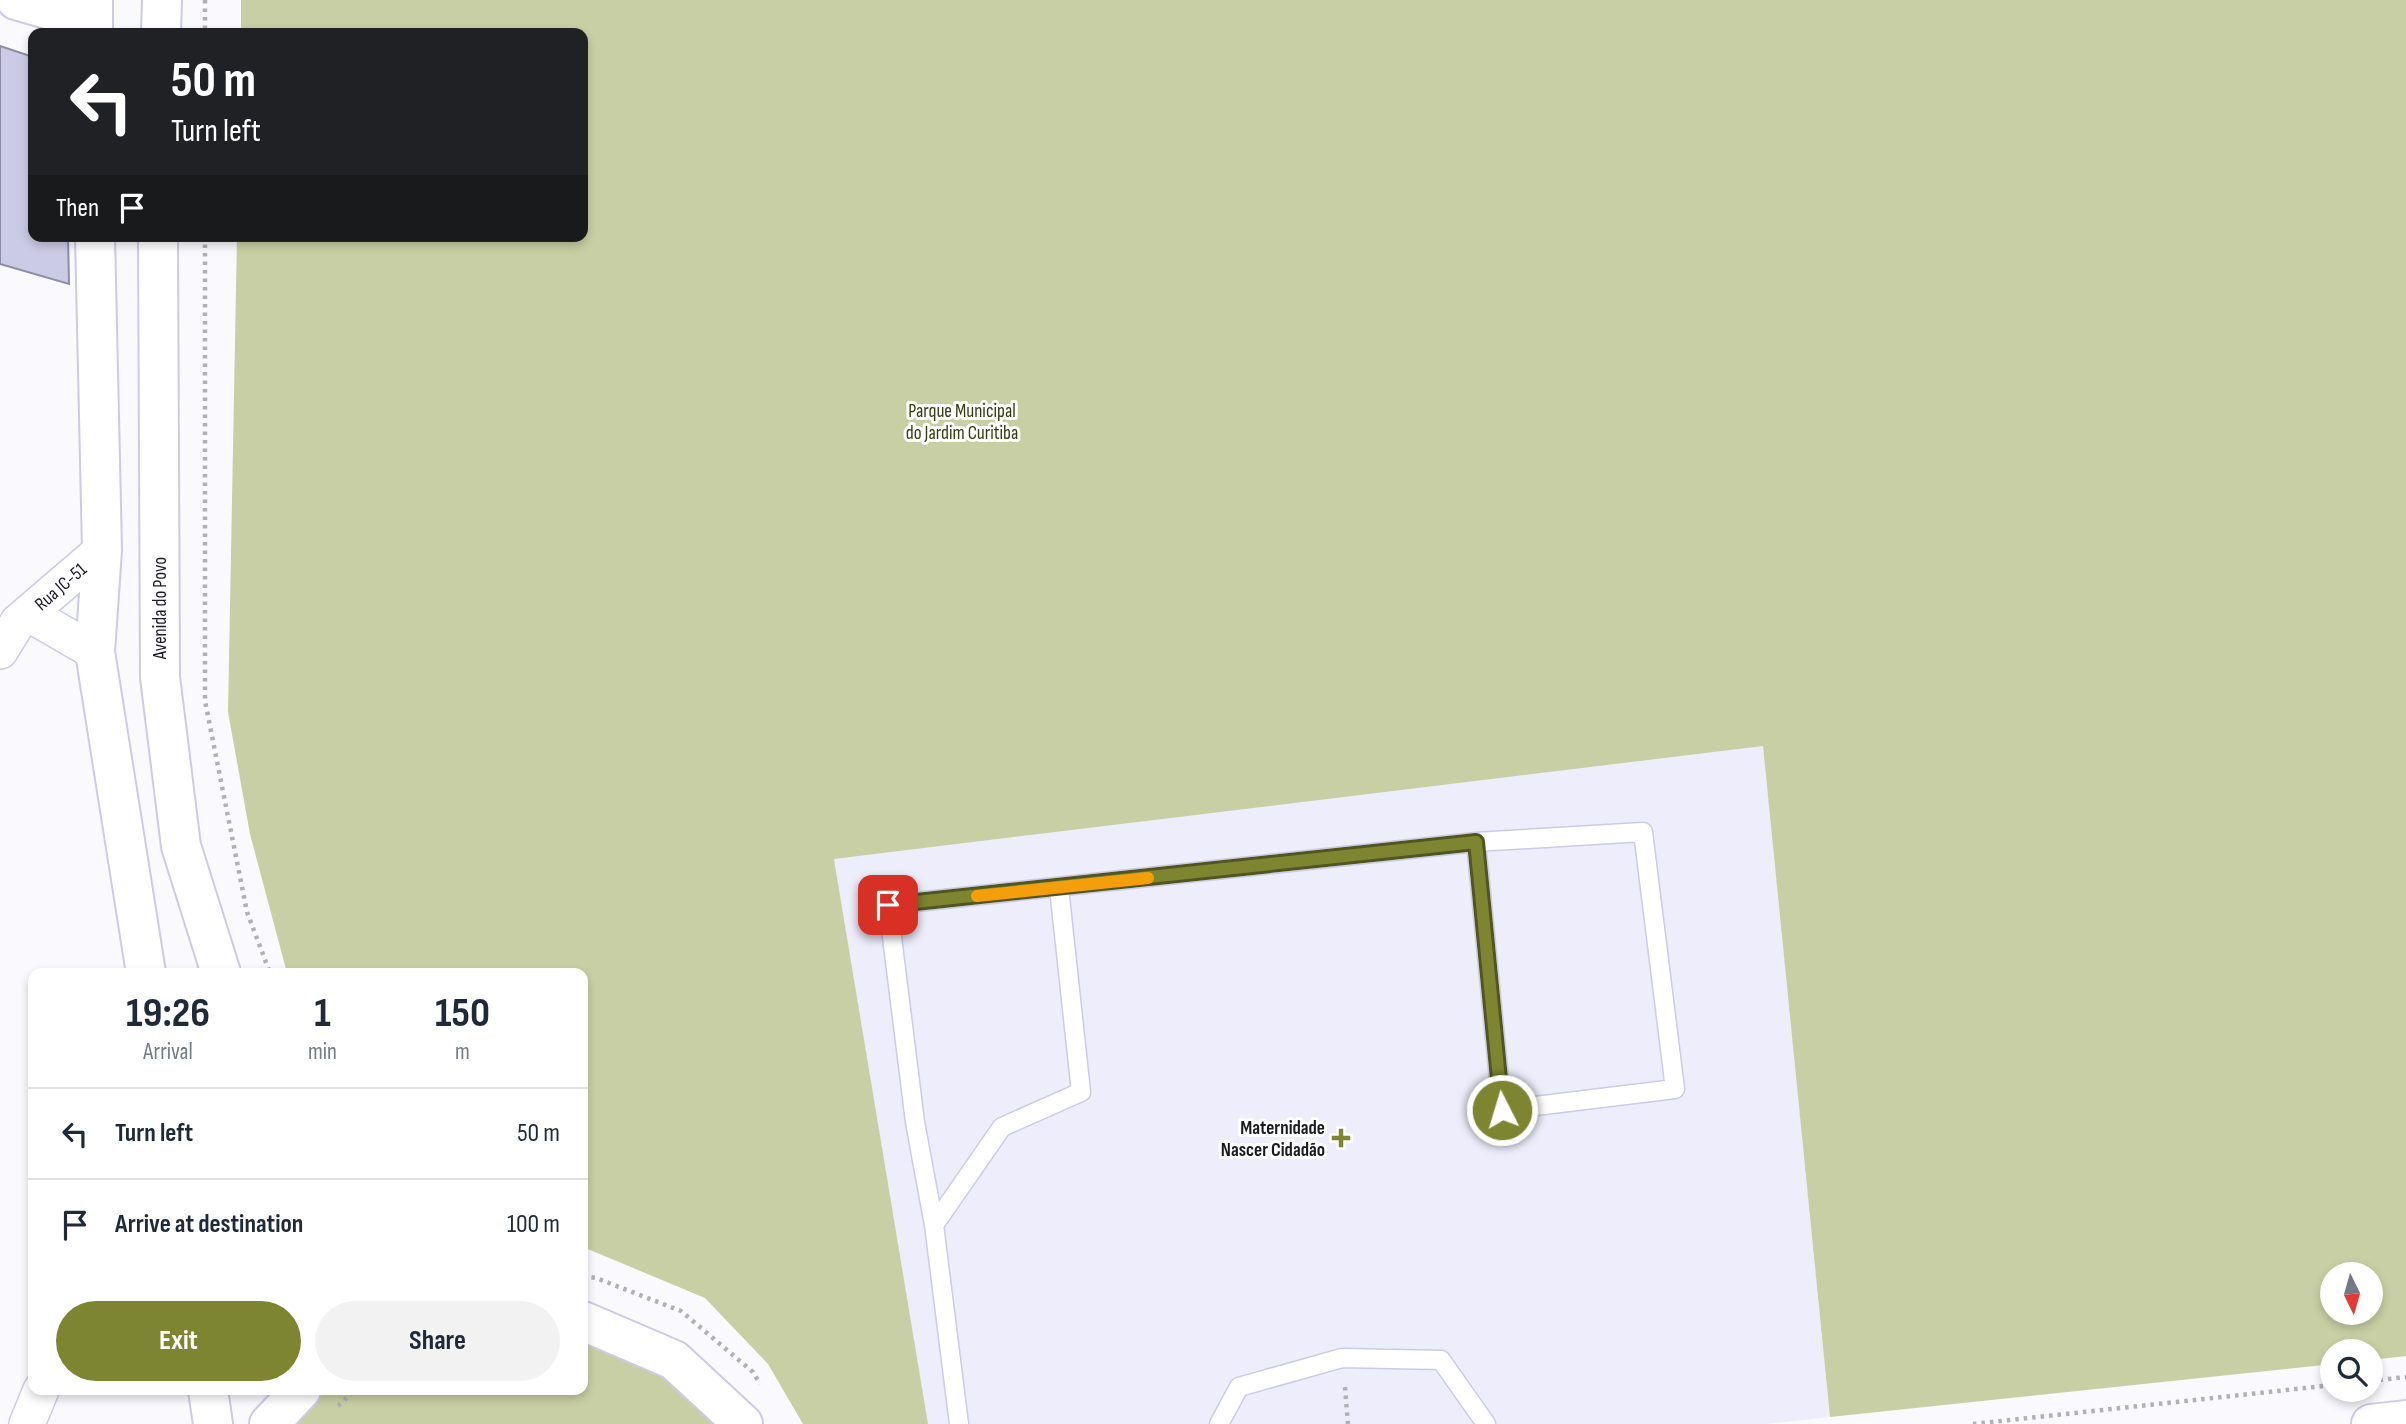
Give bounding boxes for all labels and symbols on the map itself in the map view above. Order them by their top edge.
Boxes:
park label: Parque Municipal do Jardim Curitiba [906,400,1018,445]
street label: Avenida do Povo [149,557,172,660]
street label: Rua JC-51 [30,558,92,616]
pin [858,875,918,935]
position arrow [1465,1073,1539,1147]
place label: Maternidade Nascer Cidadão [1221,1117,1325,1162]
marker: Maternidade Nascer Cidadão [1331,1128,1351,1148]
north arrow [2320,1262,2384,1325]

